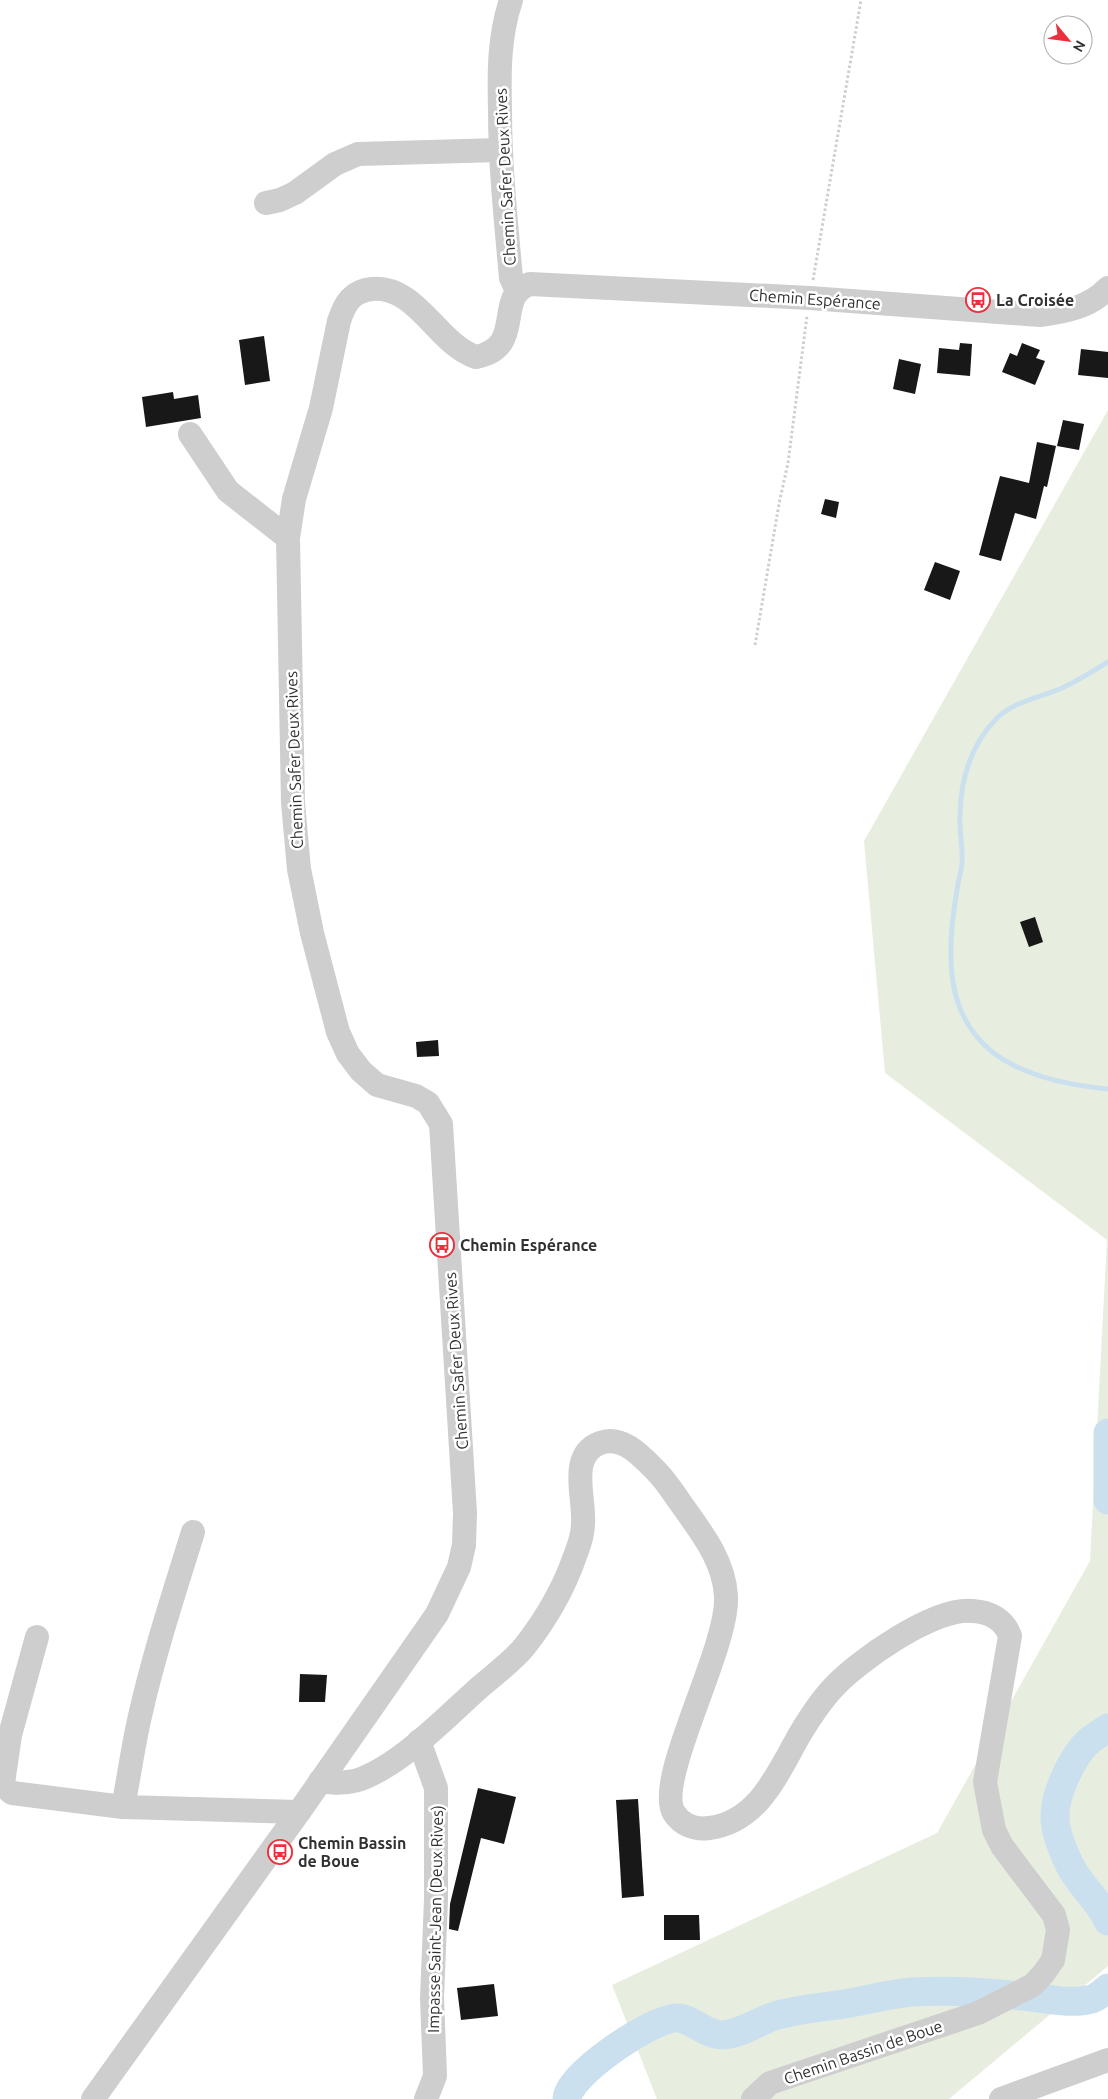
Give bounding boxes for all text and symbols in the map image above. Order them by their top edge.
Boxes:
north arrow [1043,15,1093,65]
text: N [1070,38,1089,55]
street label: Chemin Safer Deux Rives [491,88,519,266]
street label: Chemin Espérance [749,285,881,313]
bus stop icon: La Croisée [965,287,991,313]
place label: La Croisée [996,291,1074,309]
street label: Chemin Safer Deux Rives [282,671,306,849]
bus stop icon: Chemin Espérance [429,1232,455,1258]
place label: Chemin Espérance [460,1236,597,1254]
street label: Chemin Safer Deux Rives [441,1272,471,1450]
street label: Impasse Saint-Jean (Deux Rives) [424,1805,447,2033]
place label: Chemin Bassin de Boue [298,1834,406,1870]
bus stop icon: Chemin Bassin de Boue [267,1839,293,1865]
street label: Chemin Bassin de Boue [781,2016,945,2088]

